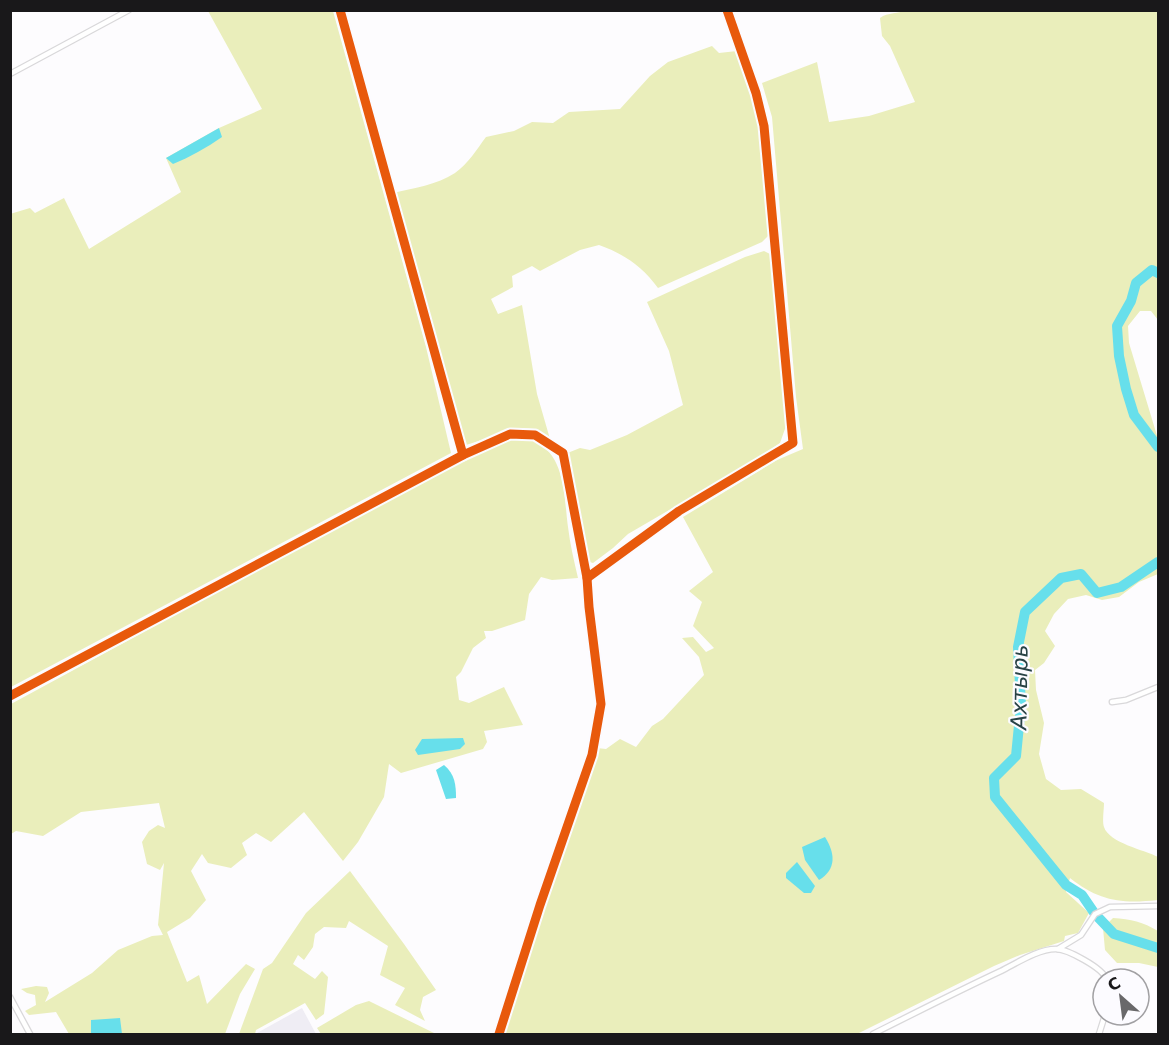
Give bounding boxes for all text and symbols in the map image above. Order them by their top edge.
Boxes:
water label: Ахтырь [1006,644,1033,732]
north arrow [1091,967,1151,1027]
text: С [1105,973,1124,995]

